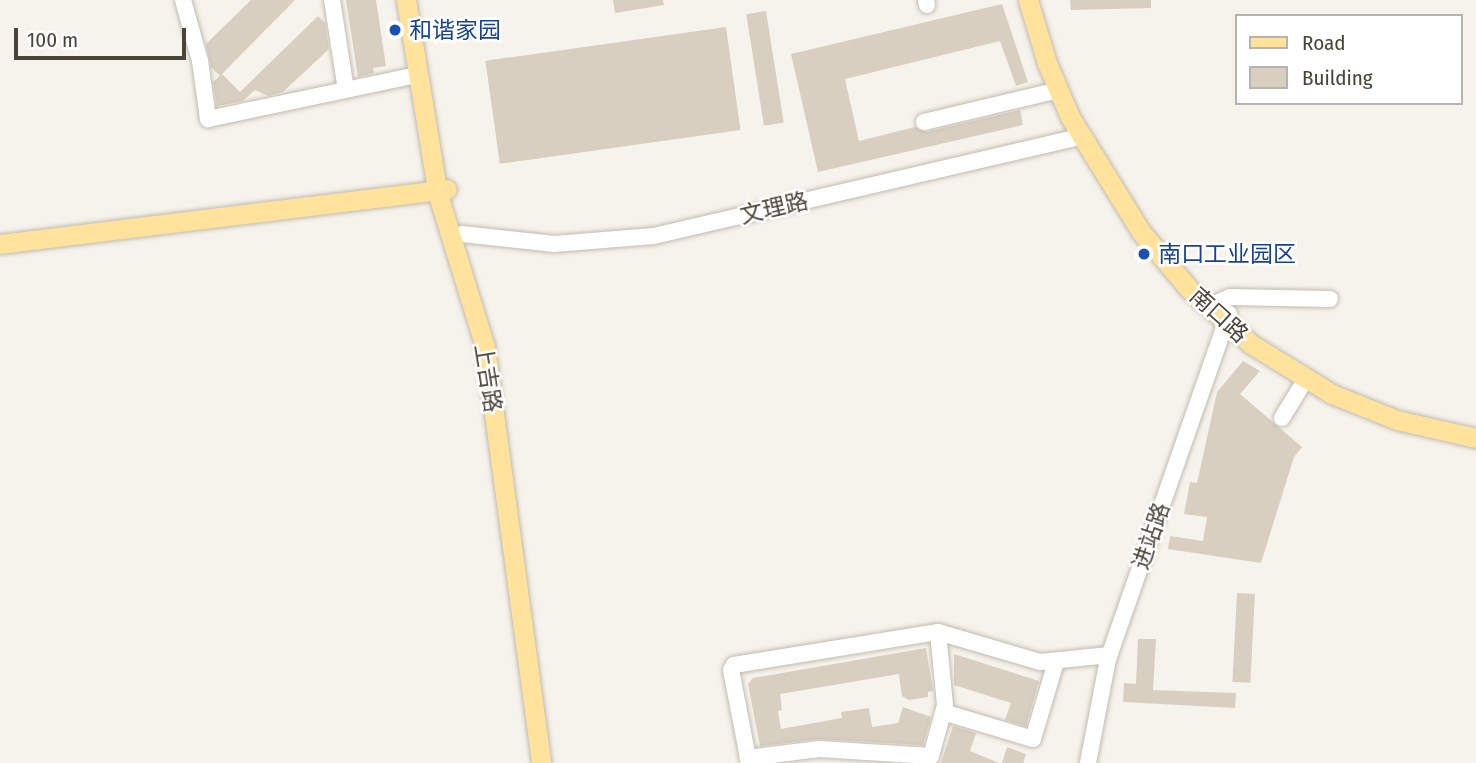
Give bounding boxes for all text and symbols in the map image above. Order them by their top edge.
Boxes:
scale bar [18,14,189,58]
legend [1234,14,1462,105]
place label: 和谐家园 [409,16,501,44]
marker: 和谐家园 [387,22,403,38]
text: 100 m [27,27,78,53]
text: Road [1302,30,1346,56]
text: Building [1302,65,1373,91]
street label: 文理路 [737,187,811,229]
place label: 南口工业园区 [1158,240,1296,268]
marker: 南口工业园区 [1136,246,1152,262]
street label: 南口路 [1184,282,1254,348]
street label: 上吉路 [469,342,507,414]
street label: 进站路 [1127,499,1175,573]

